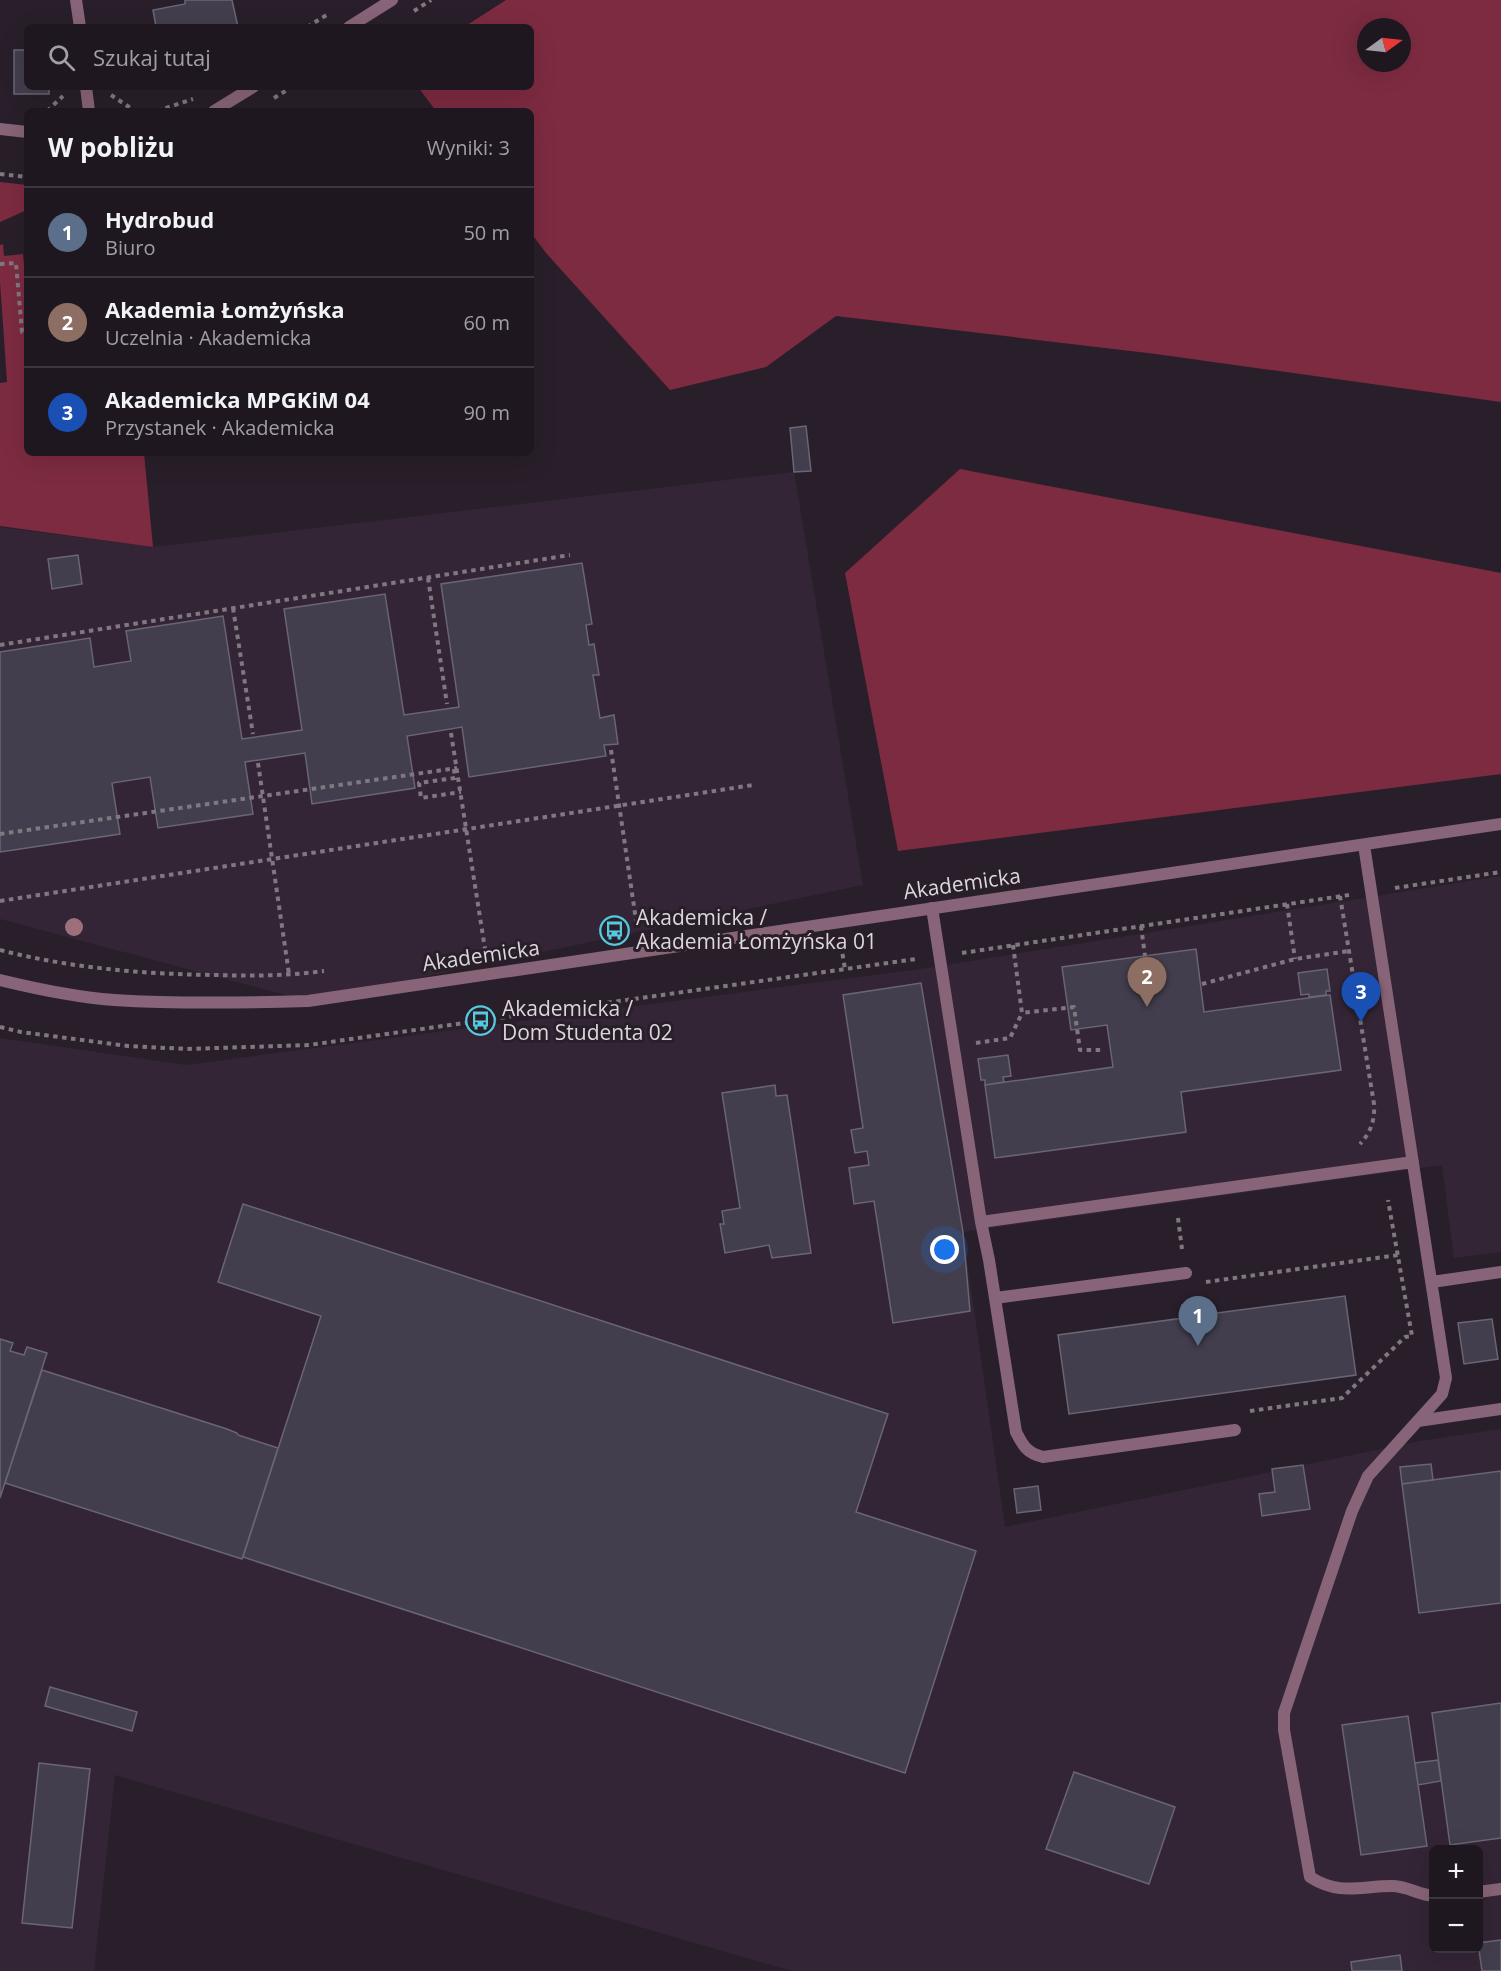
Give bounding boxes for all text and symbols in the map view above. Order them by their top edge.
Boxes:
north arrow [1357,18,1411,72]
search box [24,24,534,90]
icon: search [45,41,78,74]
text: Szukaj tutaj [93,42,211,72]
text: W pobliżu [48,129,175,165]
text: Wyniki: 3 [427,134,510,161]
text: Hydrobud [105,204,214,234]
text: 1 [62,219,73,246]
text: 50 m [463,219,510,246]
text: Biuro [105,234,155,261]
text: Akademia Łomżyńska [105,294,345,324]
text: 2 [62,309,73,336]
text: 60 m [463,309,510,336]
text: Uczelnia · Akademicka [105,324,311,351]
text: Akademicka MPGKiM 04 [105,384,370,414]
text: 3 [62,399,73,426]
text: 90 m [463,399,510,426]
text: Przystanek · Akademicka [105,414,335,441]
street label: Akademicka [901,861,1022,905]
place label: Akademicka / Akademia Łomżyńska 01 [636,903,877,955]
bus stop icon: Akademicka / Akademia Łomżyńska 01 [599,914,631,946]
street label: Akademicka [420,933,541,977]
pin: 2 [1128,958,1166,1007]
pin: 3 [1342,972,1380,1022]
place label: Akademicka / Dom Studenta 02 [502,994,673,1046]
bus stop icon: Akademicka / Dom Studenta 02 [465,1005,497,1037]
your location [930,1235,959,1264]
pin: 1 [1178,1296,1218,1346]
map controls [1429,1845,1483,1953]
button: + [1429,1845,1483,1899]
button: − [1429,1899,1483,1953]

